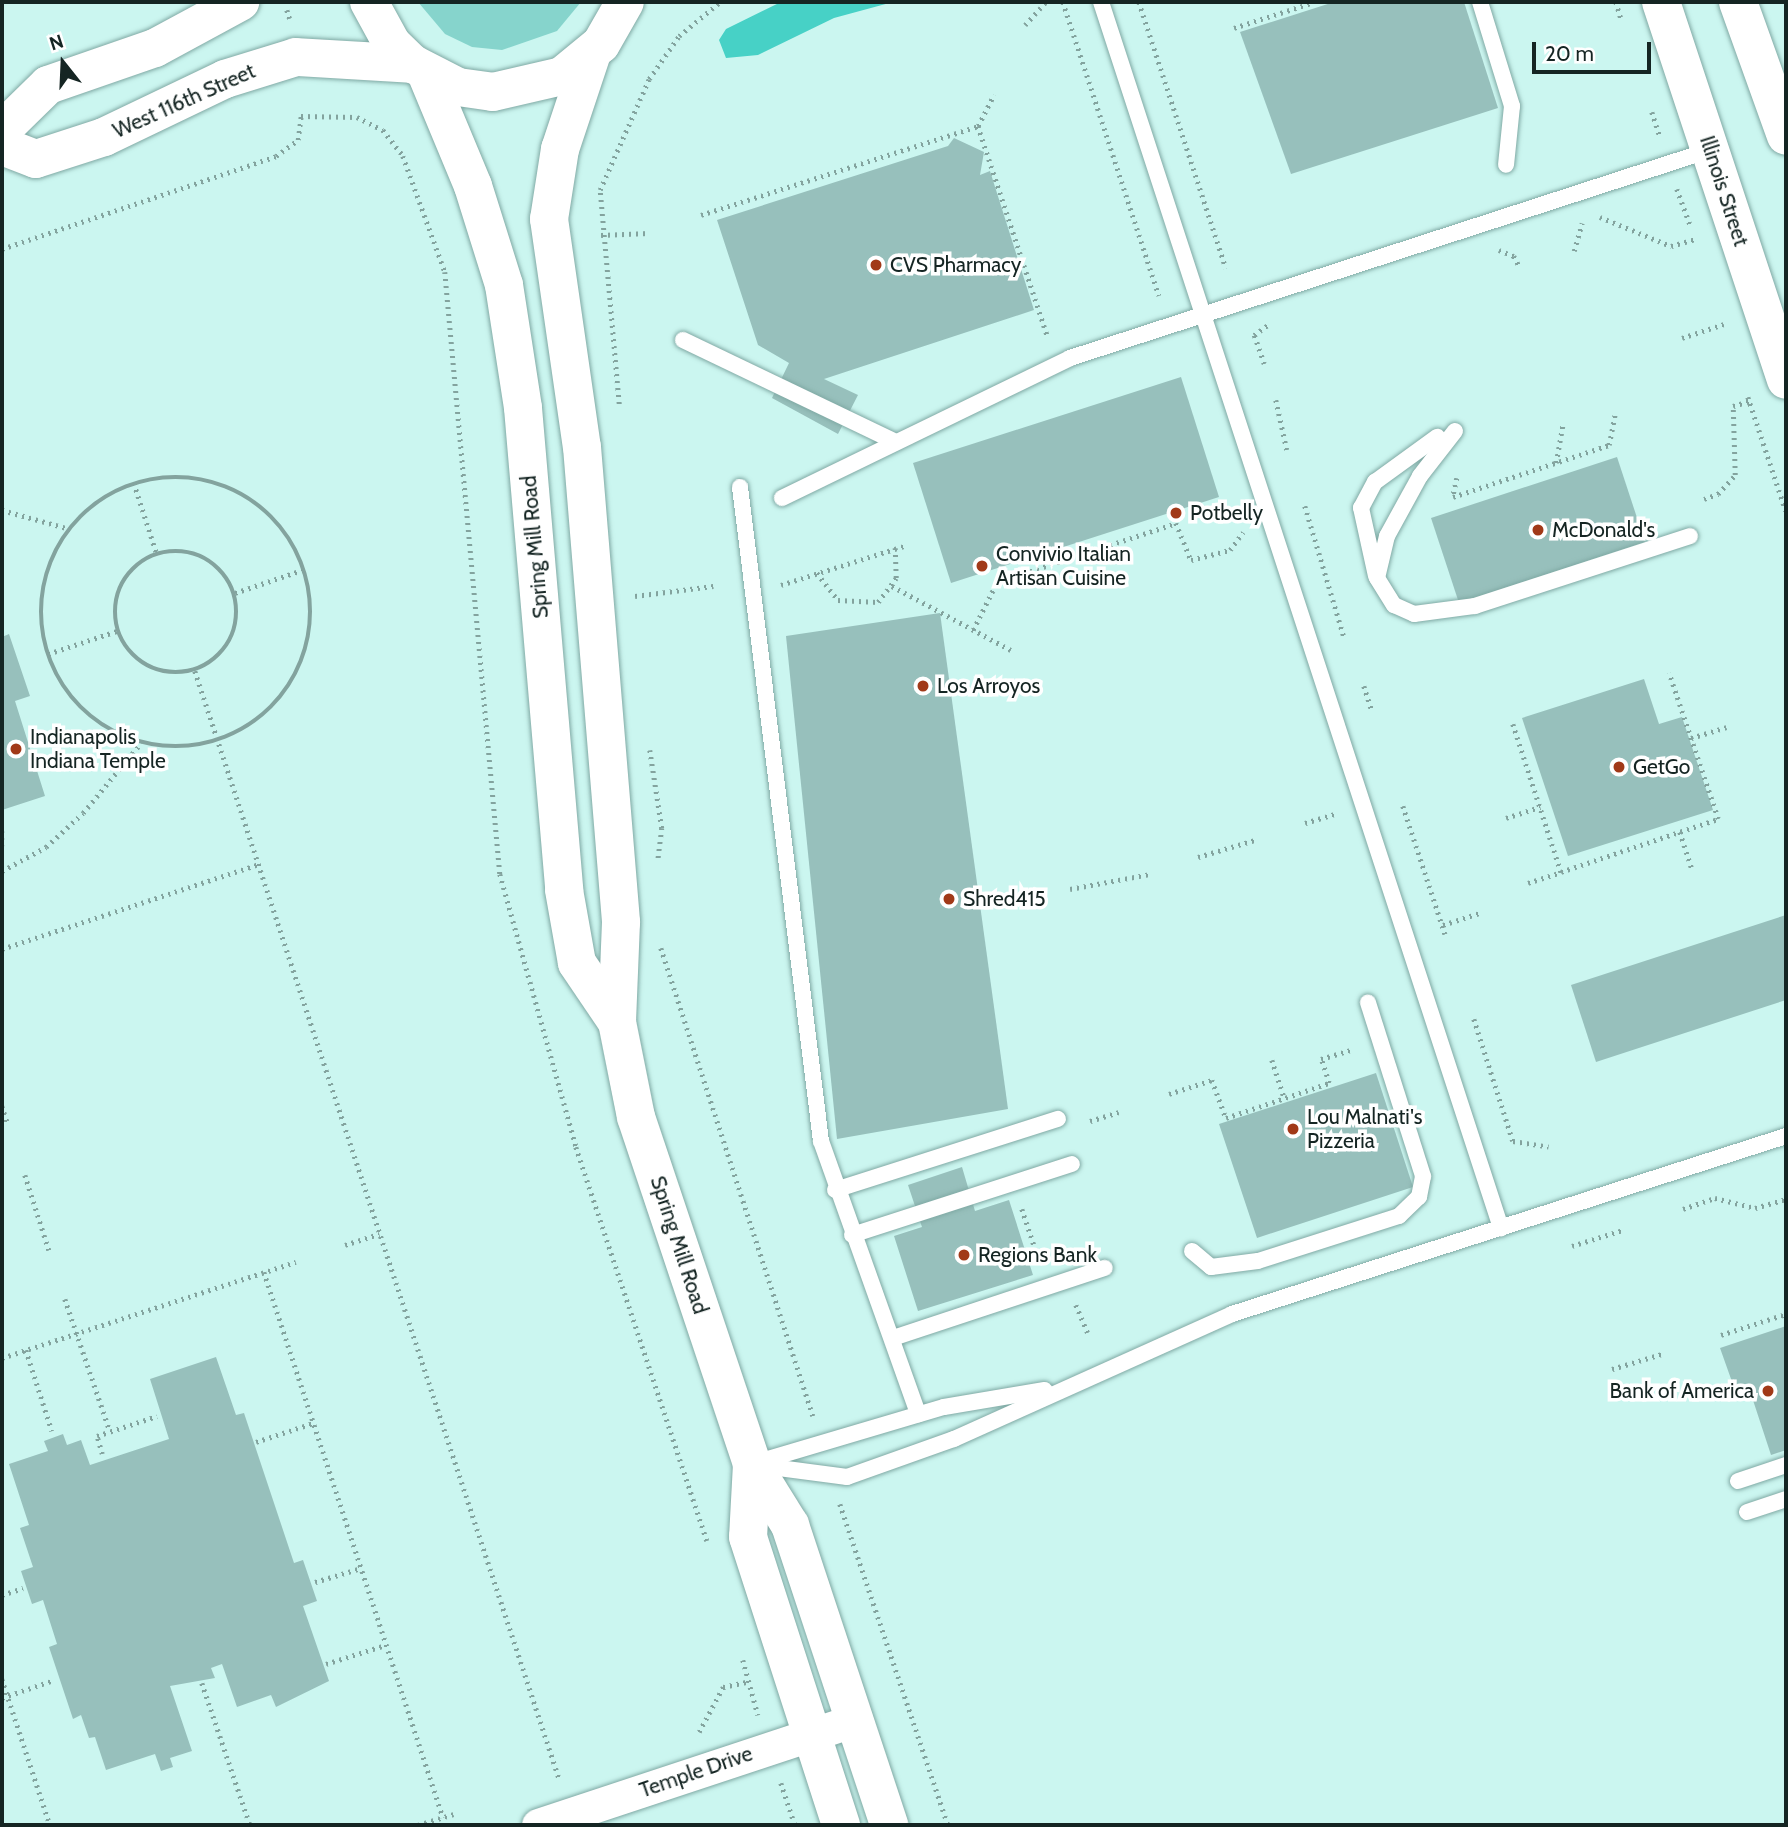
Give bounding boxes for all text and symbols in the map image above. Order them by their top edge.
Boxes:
north arrow [28,28,98,98]
scale bar [1536,28,1655,72]
text: N [46,30,66,56]
text: 20 m [1545,41,1594,66]
street label: West 116th Street [109,58,259,144]
street label: Illinois Street [1694,133,1754,249]
place label: CVS Pharmacy [890,252,1021,278]
marker: CVS Pharmacy [868,257,884,273]
street label: Spring Mill Road [516,475,554,619]
place label: Potbelly [1190,500,1263,526]
marker: Potbelly [1168,505,1184,521]
place label: McDonald's [1552,517,1655,543]
marker: McDonald's [1530,522,1546,538]
place label: Convivio Italian Artisan Cuisine [996,541,1131,591]
marker: Convivio Italian Artisan Cuisine [974,558,990,574]
place label: Los Arroyos [937,673,1040,699]
marker: Los Arroyos [915,678,931,694]
place label: Indianapolis Indiana Temple [30,724,166,774]
marker: Indianapolis Indiana Temple [8,741,24,757]
place label: GetGo [1633,754,1690,780]
marker: GetGo [1611,759,1627,775]
place label: Shred415 [963,886,1046,912]
marker: Shred415 [941,891,957,907]
place label: Lou Malnati's Pizzeria [1307,1104,1422,1154]
marker: Lou Malnati's Pizzeria [1285,1121,1301,1137]
street label: Spring Mill Road [645,1173,713,1317]
place label: Regions Bank [978,1242,1097,1268]
marker: Regions Bank [956,1247,972,1263]
place label: Bank of America [1610,1378,1754,1404]
marker: Bank of America [1760,1383,1776,1399]
street label: Temple Drive [636,1741,756,1803]

